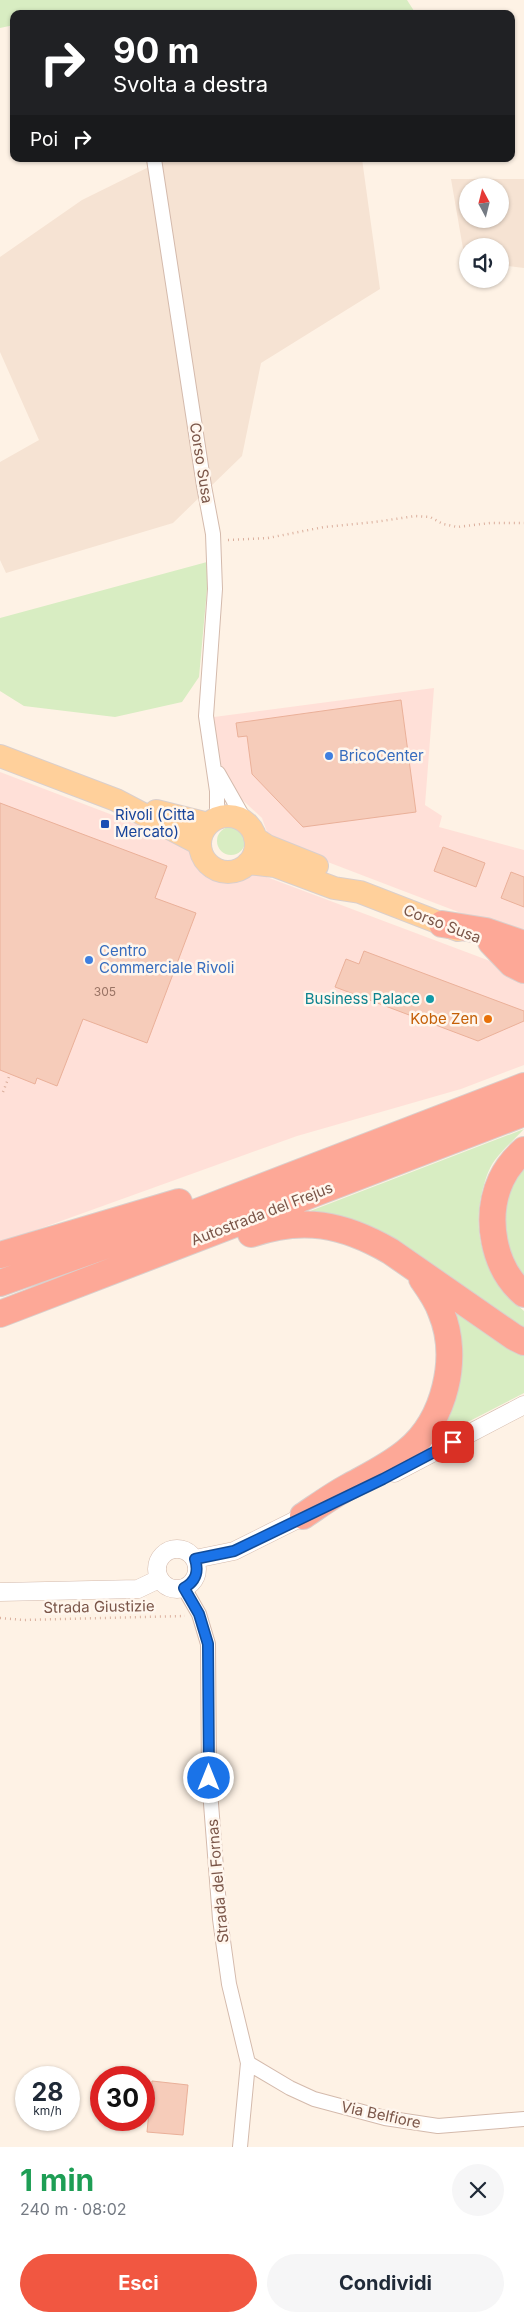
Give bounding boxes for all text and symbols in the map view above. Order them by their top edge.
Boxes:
text: 90 m [113,29,200,71]
icon: right [30,30,95,95]
text: Svolta a destra [113,71,268,97]
icon: right [68,125,96,153]
text: Poi [30,128,58,151]
north arrow [459,178,509,228]
map controls [459,178,509,288]
button: sound [459,238,509,288]
street label: Corso Susa [186,421,217,505]
place label: BricoCenter [339,746,424,765]
marker: BricoCenter [323,750,335,762]
place label: Rivoli (Citta Mercato) [115,805,195,841]
marker: Rivoli (Citta Mercato) [99,818,111,830]
street label: Corso Susa [401,900,484,947]
place label: Centro Commerciale Rivoli [99,941,234,977]
marker: Centro Commerciale Rivoli [83,954,95,966]
house number: 305 [94,984,116,999]
place label: Business Palace [305,989,420,1008]
marker: Business Palace [424,993,436,1005]
place label: Kobe Zen [410,1009,478,1028]
marker: Kobe Zen [482,1013,494,1025]
street label: Autostrada del Frejus [188,1178,336,1249]
pin [432,1421,474,1463]
icon: arrive [439,1428,467,1456]
street label: Strada Giustizie [43,1596,155,1617]
position arrow [182,1751,234,1803]
street label: Strada del Fornas [203,1818,232,1944]
speed limit sign: 30 [90,2066,155,2131]
text: 28 [31,2077,64,2107]
street label: Via Belfiore [339,2097,423,2132]
text: km/h [33,2103,62,2118]
text: 1 min [20,2162,94,2198]
button: close [452,2164,504,2216]
text: 240 m · 08:02 [20,2199,127,2219]
button: Esci [20,2254,257,2312]
button: Condividi [267,2254,504,2312]

